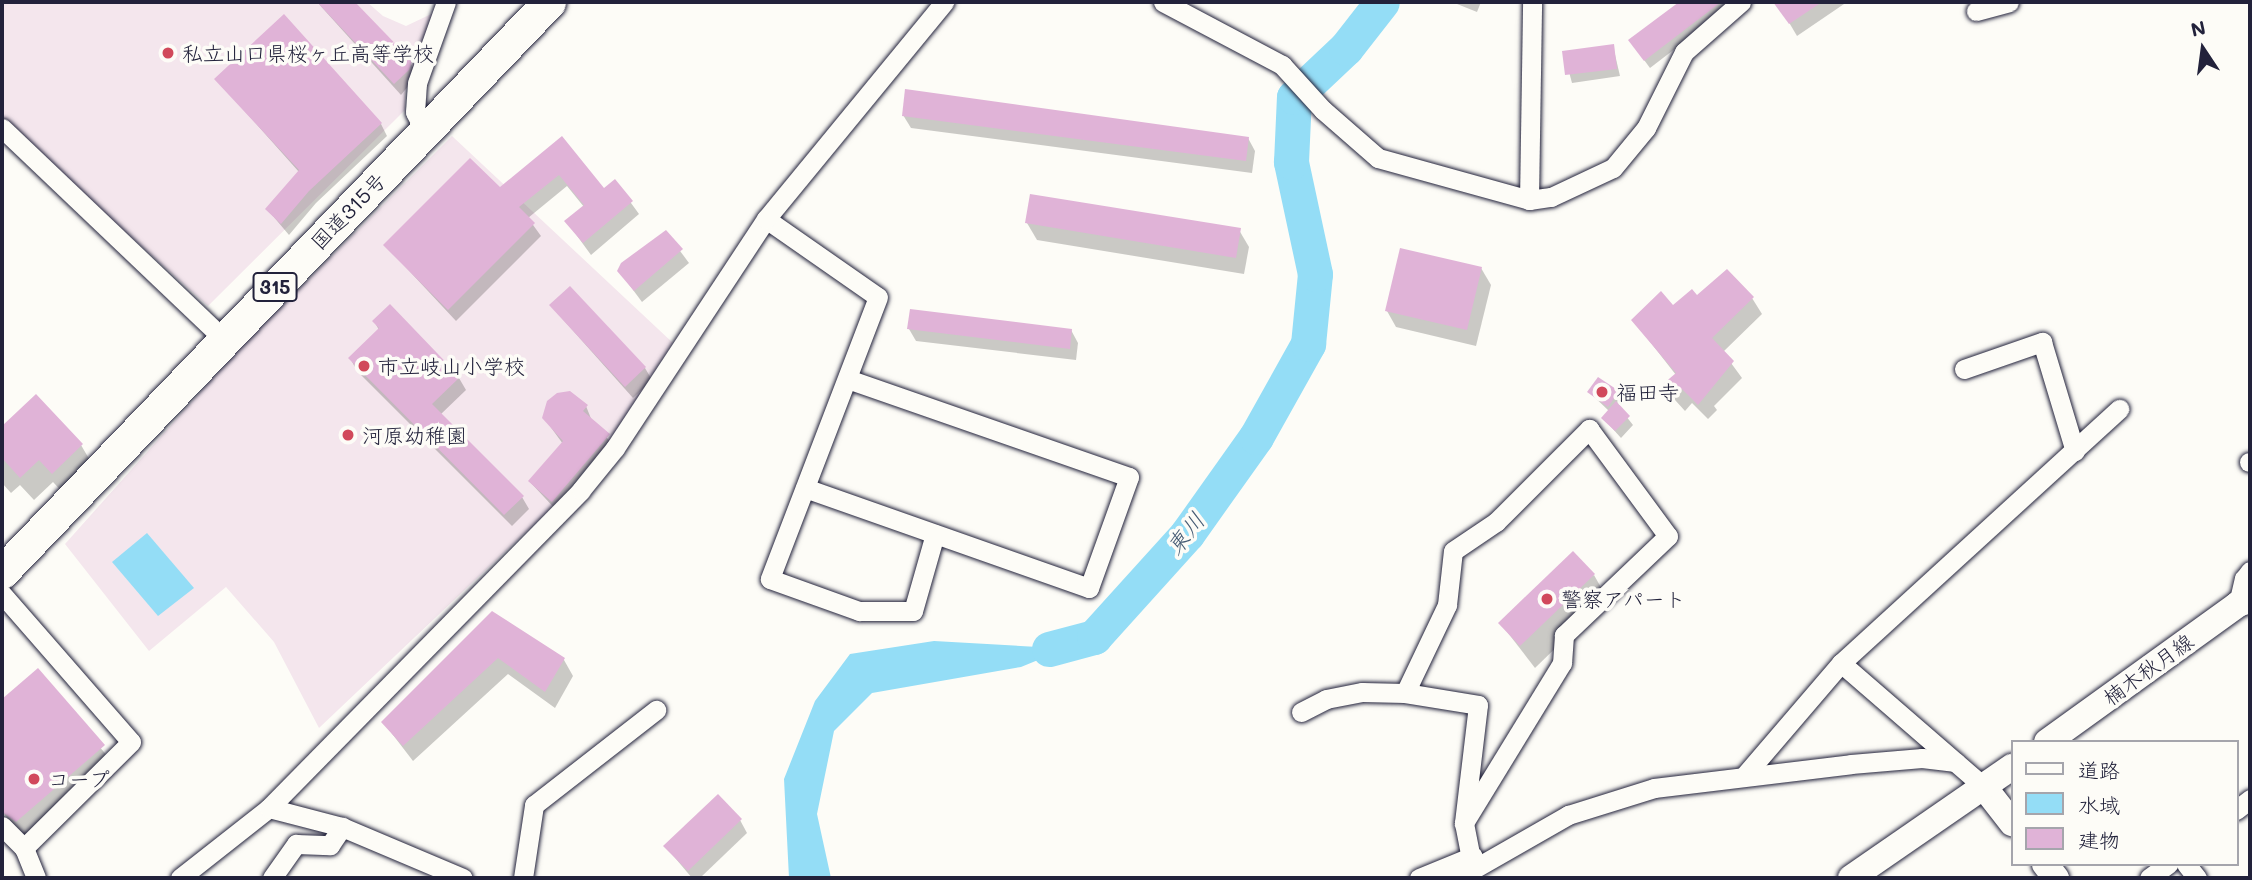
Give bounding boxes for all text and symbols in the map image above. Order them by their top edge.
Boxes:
north arrow [2168,14,2238,84]
text: N [2188,14,2208,42]
place label: 私立山口県桜ヶ丘高等学校 [182,40,434,66]
marker: 私立山口県桜ヶ丘高等学校 [160,45,176,61]
street label: 国道315号 [305,167,391,255]
road number: 315 [252,272,298,302]
place label: 市立岐山小学校 [378,353,525,379]
marker: 市立岐山小学校 [356,358,372,374]
place label: 福田寺 [1616,379,1679,405]
marker: 福田寺 [1594,384,1610,400]
place label: 河原幼稚園 [362,422,467,448]
marker: 河原幼稚園 [340,427,356,443]
water label: 東川 [1160,506,1210,560]
place label: 警察アパート [1561,586,1687,612]
marker: 警察アパート [1539,591,1555,607]
street label: 楠木秋月線 [2098,628,2198,710]
legend [2010,740,2238,866]
text: 道路 [2078,756,2120,783]
place label: コープ [48,766,111,792]
marker: コープ [26,771,42,787]
text: 水域 [2078,791,2120,818]
text: 建物 [2078,826,2120,853]

